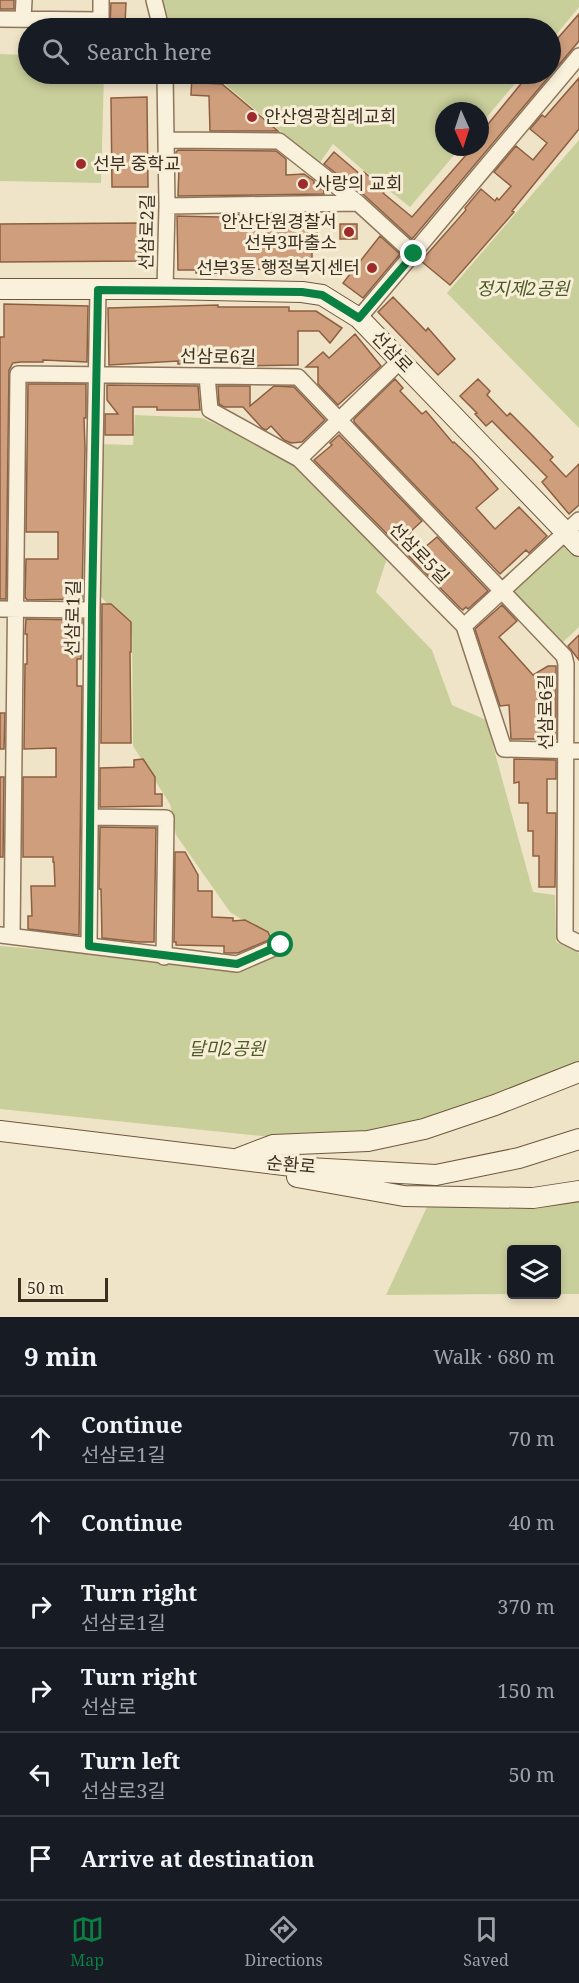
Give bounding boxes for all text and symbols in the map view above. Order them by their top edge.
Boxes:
search box [18,18,561,84]
icon: search [39,35,72,68]
text: Search here [87,36,212,66]
north arrow [435,102,489,156]
place label: 안산영광침례교회 [264,104,396,128]
marker: 안산영광침례교회 [245,110,259,124]
place label: 선부 중학교 [93,151,180,175]
marker: 선부 중학교 [74,157,88,171]
place label: 사랑의 교회 [315,171,402,195]
marker: 사랑의 교회 [296,177,310,191]
street label: 선삼로2길 [133,194,159,270]
place label: 안산단원경찰서 선부3파출소 [221,209,337,254]
marker: 안산단원경찰서 선부3파출소 [342,225,356,239]
route end [400,240,426,266]
place label: 선부3동 행정복지센터 [196,255,360,279]
marker: 선부3동 행정복지센터 [365,261,379,275]
park label: 정지제2공원 [477,276,571,300]
street label: 선삼로 [367,325,419,378]
street label: 선삼로6길 [180,343,256,369]
street label: 선삼로5길 [385,517,455,588]
street label: 선삼로1길 [59,580,85,656]
street label: 선삼로6길 [533,674,557,750]
route start [267,931,293,957]
park label: 달미2공원 [189,1036,267,1060]
street label: 순환로 [265,1150,317,1178]
map controls [507,1245,561,1299]
button: layers [507,1245,561,1299]
scale bar [18,1275,108,1302]
text: 50 m [27,1277,64,1299]
text: 9 min [24,1338,98,1374]
text: Walk · 680 m [433,1343,555,1370]
text: Continue [81,1409,183,1439]
icon: ahead [24,1422,57,1455]
text: 70 m [509,1425,555,1452]
text: 선삼로1길 [81,1441,166,1468]
icon: ahead [24,1506,57,1539]
text: Continue [81,1507,183,1537]
text: 40 m [509,1509,555,1536]
text: Turn right [81,1577,197,1607]
icon: right [24,1590,57,1623]
text: 370 m [497,1593,555,1620]
text: 선삼로1길 [81,1609,166,1636]
text: Turn right [81,1661,197,1691]
icon: right [24,1674,57,1707]
text: 150 m [497,1677,555,1704]
text: 선삼로 [81,1693,136,1720]
text: Turn left [81,1745,180,1775]
icon: left [24,1758,57,1791]
text: 50 m [509,1761,555,1788]
text: 선삼로3길 [81,1777,166,1804]
icon: arrive [24,1842,57,1875]
text: Arrive at destination [81,1843,315,1873]
tab: Map [70,1913,104,1971]
tab: Directions [245,1913,323,1971]
tab: Saved [463,1913,509,1971]

